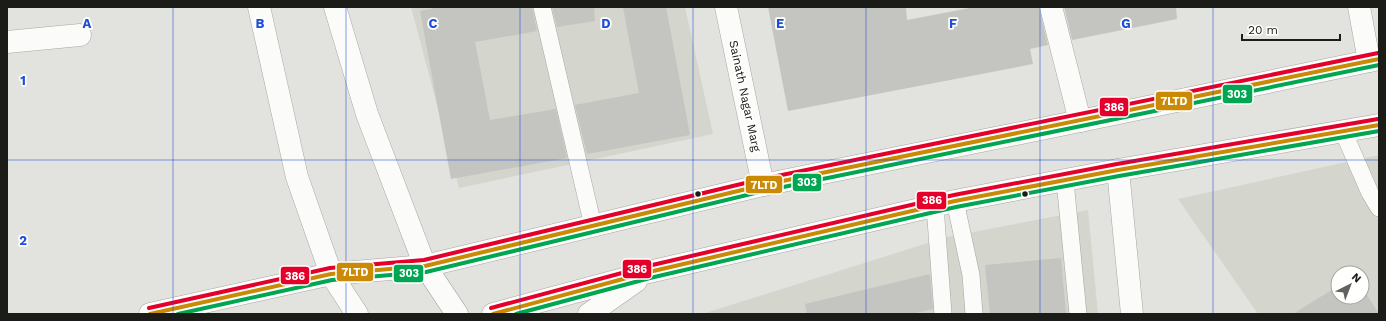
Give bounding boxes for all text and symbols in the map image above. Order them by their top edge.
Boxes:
text: A [83,16,92,31]
text: B [256,16,265,31]
text: C [429,16,438,31]
text: D [601,16,611,31]
text: E [776,16,784,31]
text: F [949,16,957,31]
text: G [1121,16,1131,31]
scale bar [1242,16,1340,42]
text: 20 m [1248,23,1278,37]
street label: Sainath Nagar Marg [726,39,764,154]
text: 1 [20,73,26,88]
line badge: 303 [1222,84,1253,104]
text: 303 [1227,88,1247,101]
line badge: 7LTD [1155,91,1193,111]
text: 7LTD [1161,95,1188,108]
line badge: 386 [1099,97,1129,117]
text: 386 [1104,101,1124,114]
line badge: 303 [792,173,822,192]
line badge: 7LTD [745,175,783,194]
text: 303 [797,176,817,189]
text: 7LTD [751,179,778,192]
unlabelled marker [693,189,703,199]
unlabelled marker [1020,189,1030,199]
line badge: 386 [916,191,947,210]
text: 386 [922,194,942,207]
text: 2 [19,233,27,248]
line badge: 386 [622,259,652,279]
line badge: 7LTD [336,262,374,282]
text: 386 [627,263,647,276]
line badge: 303 [393,264,424,283]
north arrow [1330,265,1370,305]
line badge: 386 [280,266,310,285]
text: 7LTD [342,266,369,279]
text: 303 [399,267,419,280]
text: 386 [285,270,305,283]
text: N [1349,270,1364,285]

